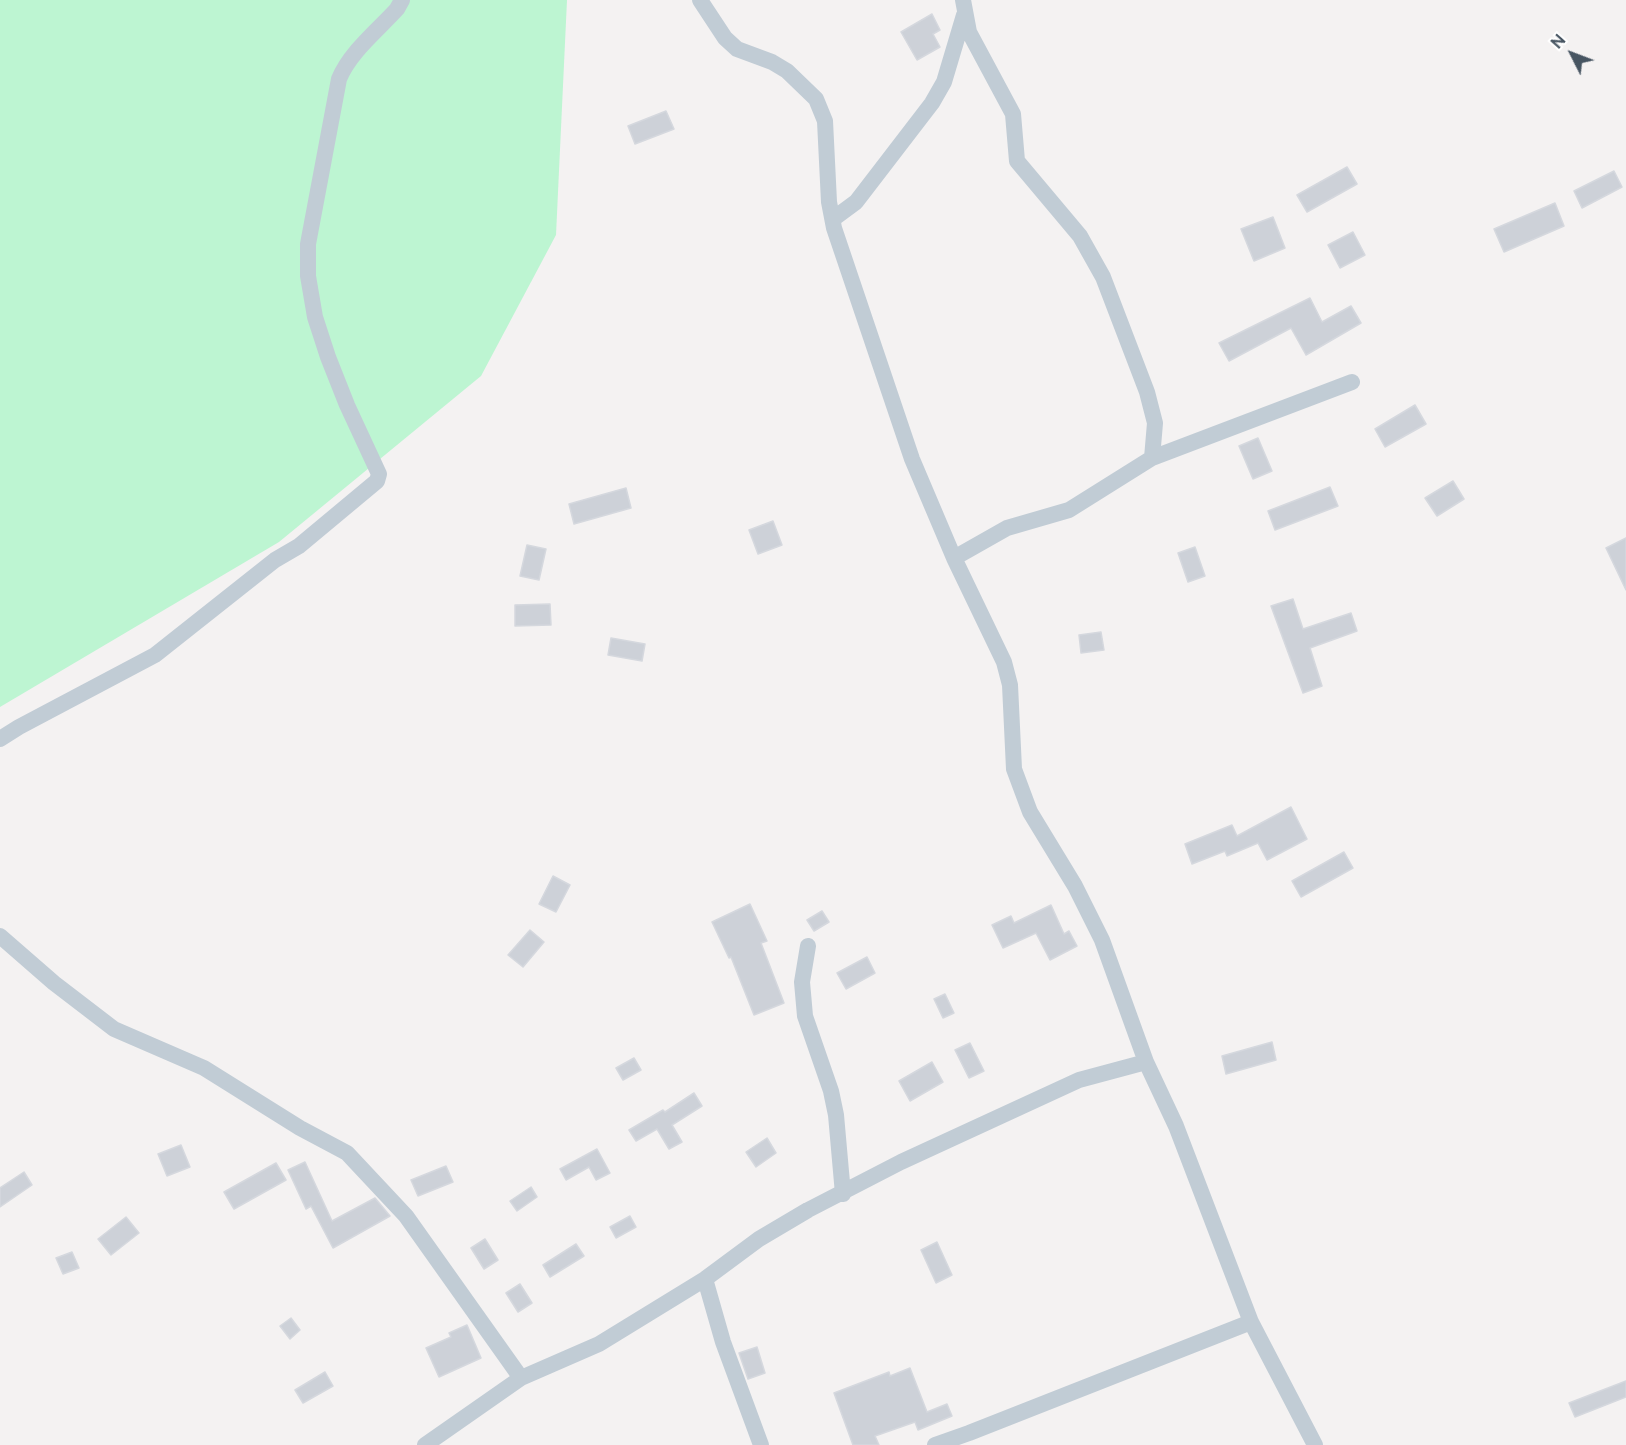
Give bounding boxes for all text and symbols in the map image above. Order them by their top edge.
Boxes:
north arrow [1542,24,1602,84]
text: N [1547,31,1569,53]

